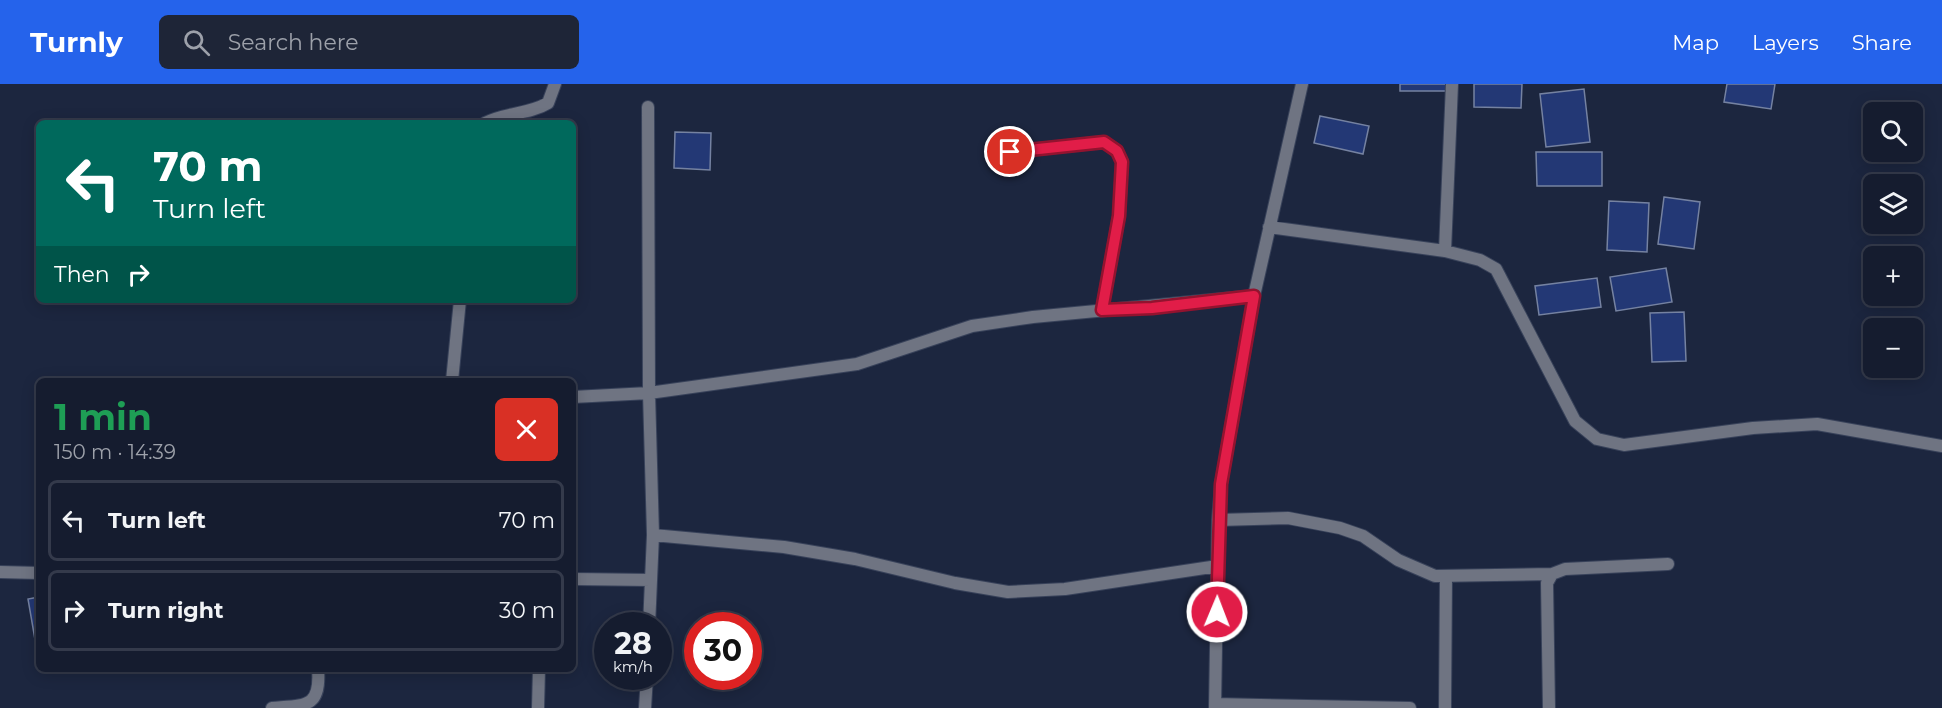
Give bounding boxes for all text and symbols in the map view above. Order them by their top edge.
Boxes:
search box [159,15,579,69]
text: Turnly [30,25,123,59]
icon: search [180,26,213,59]
text: Search here [228,29,359,56]
text: Map [1672,30,1719,55]
text: Layers [1752,30,1819,55]
text: Share [1852,30,1912,55]
map controls [1863,102,1923,378]
button: search [1863,102,1923,162]
pin [984,126,1035,177]
icon: arrive [993,135,1026,168]
text: 70 m [153,140,263,192]
icon: left [54,144,132,222]
button: layers [1863,174,1923,234]
text: Turn left [153,192,266,225]
button: + [1863,246,1923,306]
icon: right [122,258,155,291]
text: Then [54,261,110,288]
button: − [1863,318,1923,378]
text: 1 min [54,395,152,439]
button: close [495,398,558,461]
text: 150 m · 14:39 [54,440,176,464]
icon: left [57,504,90,537]
text: Turn left [108,507,206,534]
text: 70 m [499,507,555,534]
position arrow [1185,580,1249,644]
icon: right [57,594,90,627]
text: Turn right [108,597,223,624]
text: 30 m [499,597,555,624]
speed limit sign: 30 [684,612,762,690]
text: 28 [614,625,652,662]
text: km/h [613,657,653,676]

